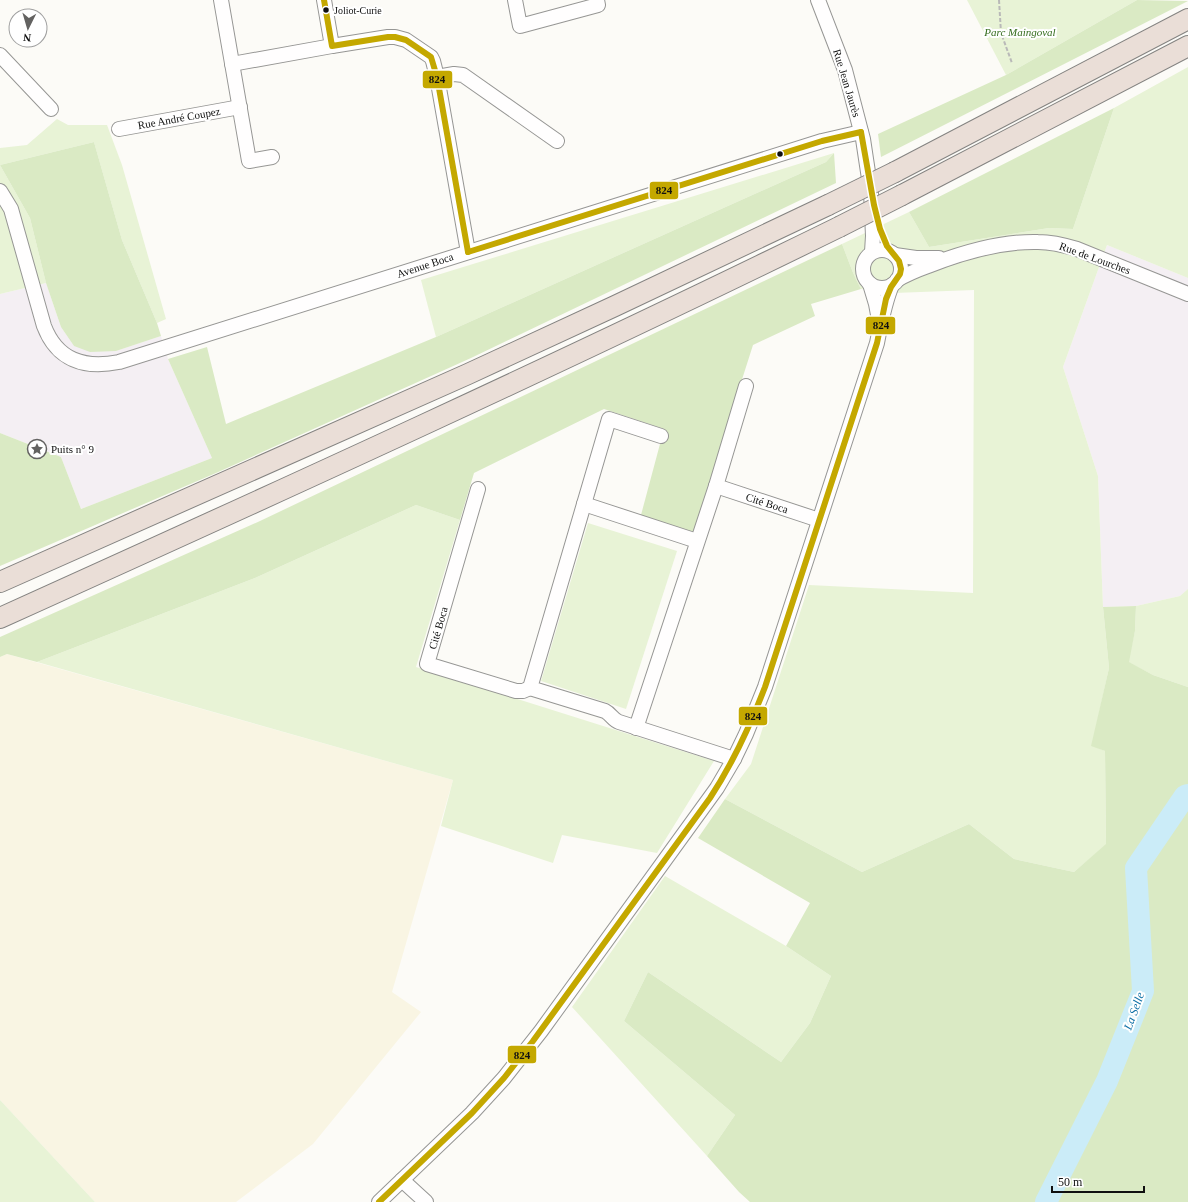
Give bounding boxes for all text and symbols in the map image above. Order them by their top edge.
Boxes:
marker: Joliot-Curie [321,5,331,15]
place label: Joliot-Curie [334,5,382,16]
north arrow [8,8,48,48]
park label: Parc Maingoval [983,26,1056,38]
text: N [23,32,32,44]
street label: Rue Jean Jaurès [831,48,863,118]
line badge: 824 [422,70,453,89]
text: 824 [429,73,446,85]
street label: Rue André Coupez [137,105,221,131]
unlabelled marker [775,149,785,159]
line badge: 824 [649,181,679,200]
text: 824 [656,184,673,196]
street label: Rue de Lourches [1058,240,1132,276]
street label: Avenue Boca [395,250,455,280]
line badge: 824 [865,316,896,335]
text: 824 [873,319,890,331]
place icon: Puits n° 9 [26,438,48,460]
place label: Puits n° 9 [51,443,94,455]
street label: Cité Boca [744,491,790,515]
street label: Cité Boca [426,605,450,651]
line badge: 824 [738,706,768,726]
text: 824 [745,710,762,722]
water label: La Selle [1120,990,1147,1033]
line badge: 824 [507,1045,537,1064]
text: 824 [514,1049,531,1061]
scale bar [1052,1168,1144,1194]
text: 50 m [1058,1175,1083,1189]

